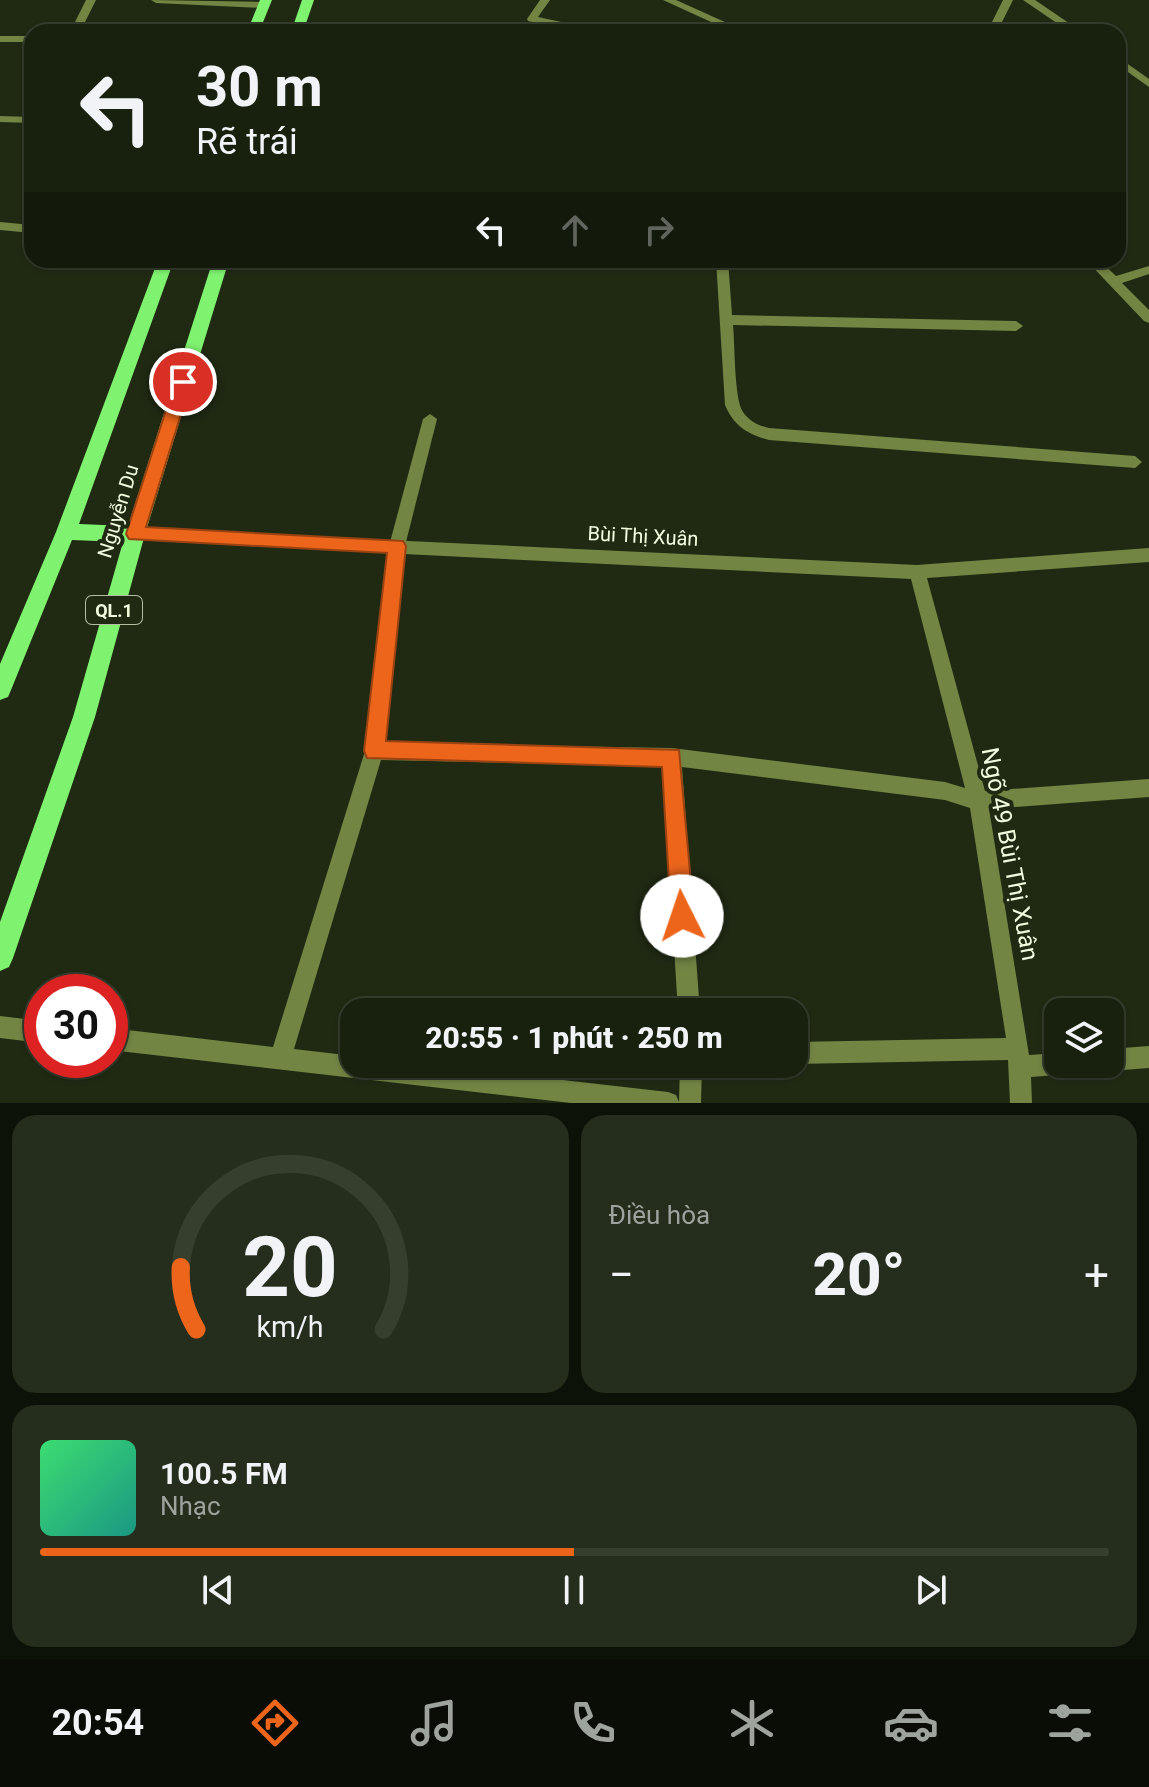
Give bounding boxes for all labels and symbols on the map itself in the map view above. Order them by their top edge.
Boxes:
pin [149,348,217,416]
street label: Nguyễn Du [92,461,144,561]
street label: Bùi Thị Xuân [587,521,699,551]
road number: QL.1 [86,596,142,624]
street label: Ngõ 49 Bùi Thị Xuân [976,745,1044,963]
position arrow [640,874,724,958]
speed limit sign: 30 [24,974,128,1078]

